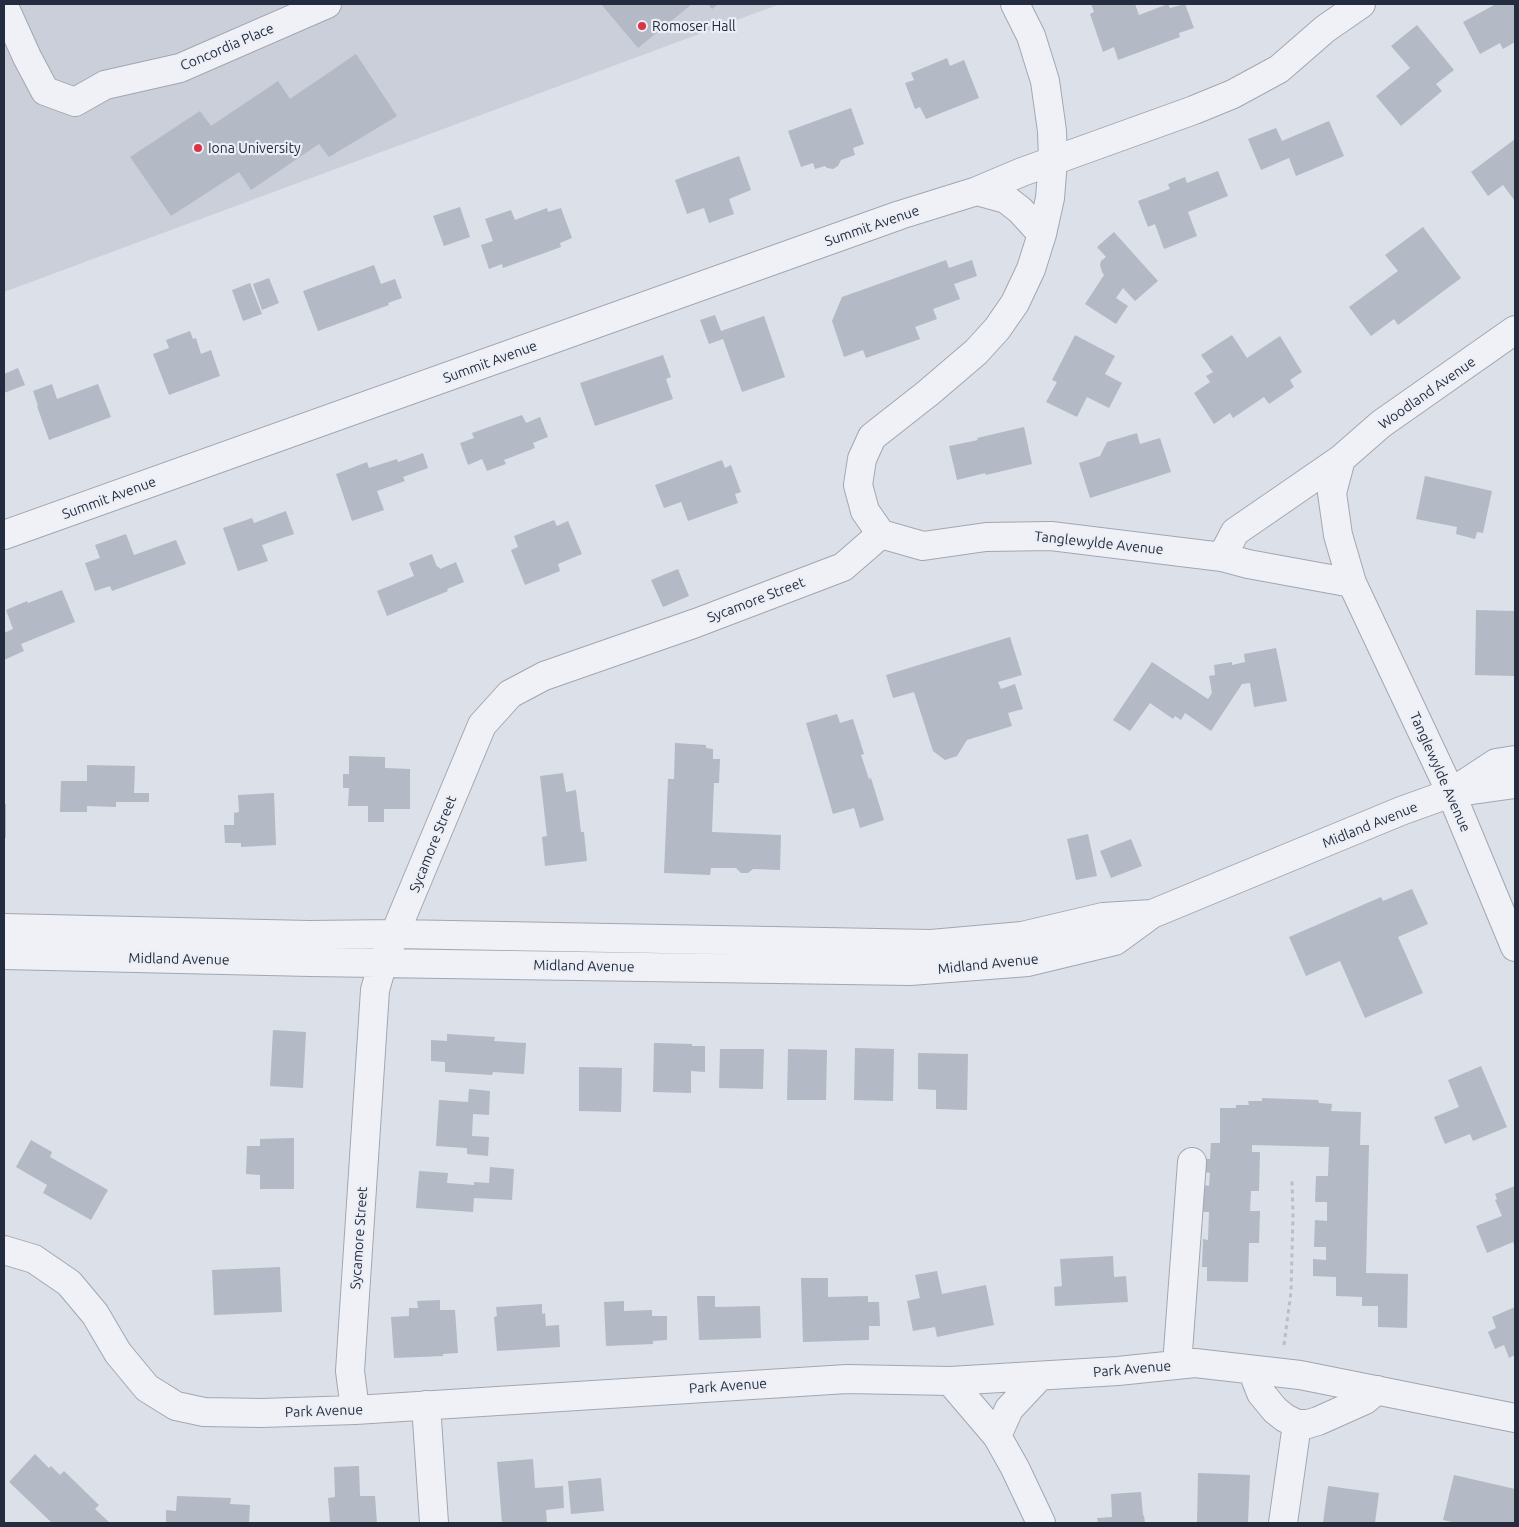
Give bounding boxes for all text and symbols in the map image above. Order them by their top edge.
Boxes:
place label: Romoser Hall [652,18,736,34]
street label: Concordia Place [178,20,276,74]
marker: Romoser Hall [636,20,648,32]
place label: Iona University [208,140,301,156]
marker: Iona University [192,142,204,154]
street label: Summit Avenue [823,202,921,250]
street label: Summit Avenue [441,337,539,387]
street label: Woodland Avenue [1375,353,1479,433]
street label: Summit Avenue [60,473,158,523]
street label: Tanglewylde Avenue [1034,528,1164,558]
street label: Sycamore Street [705,574,807,626]
street label: Tanglewylde Avenue [1406,709,1474,835]
street label: Sycamore Street [406,793,460,895]
street label: Midland Avenue [1320,798,1420,852]
street label: Midland Avenue [128,950,230,968]
street label: Midland Avenue [937,950,1039,978]
street label: Midland Avenue [533,957,635,975]
street label: Sycamore Street [347,1186,371,1290]
street label: Park Avenue [1092,1357,1172,1381]
street label: Park Avenue [688,1375,768,1397]
street label: Park Avenue [285,1401,363,1421]

